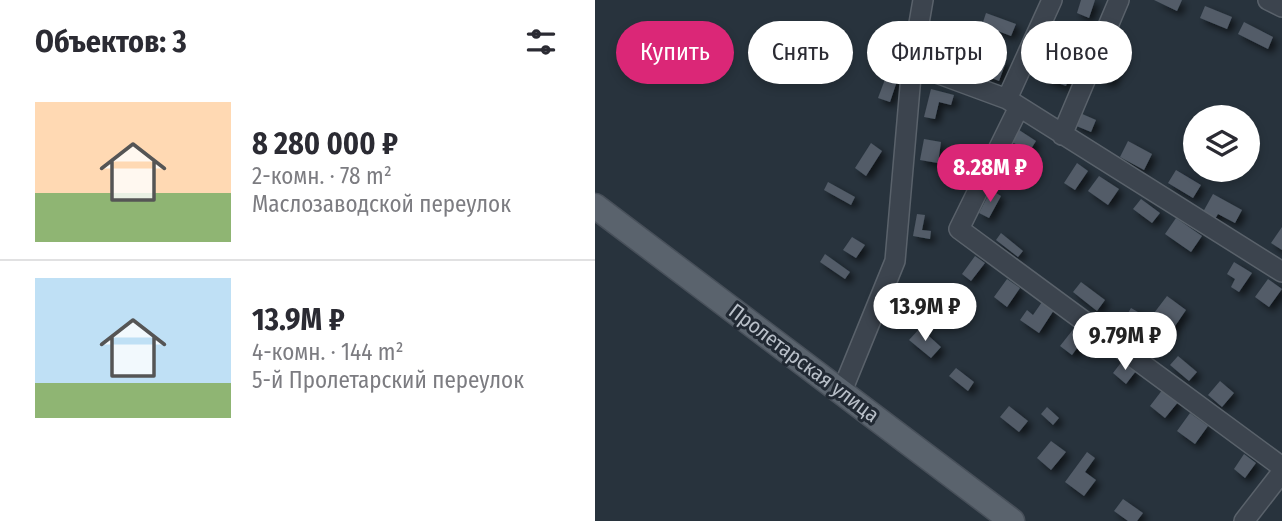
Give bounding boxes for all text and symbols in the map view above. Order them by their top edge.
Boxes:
chip: Купить [616,21,734,84]
chip: Снять [748,21,853,84]
chip: Фильтры [867,21,1007,84]
chip: Новое [1021,21,1132,84]
icon: filters [522,23,560,61]
text: Объектов: 3 [35,24,187,60]
map controls [1183,105,1260,182]
button: layers [1183,105,1260,182]
text: 8 280 000 ₽ [252,126,398,162]
icon: home [91,130,175,214]
pin: 8.28M ₽ [925,144,1055,204]
text: 8.28M ₽ [953,153,1027,181]
text: 2-комн. · 78 m² [252,162,392,190]
text: Маслозаводской переулок [252,190,511,218]
pin: 13.9M ₽ [860,284,990,343]
text: 13.9M ₽ [889,292,961,320]
street label: Пролетарская улица [724,298,884,428]
text: 13.9M ₽ [252,302,345,338]
icon: home [91,306,175,390]
pin: 9.79M ₽ [1060,312,1190,372]
text: 9.79M ₽ [1089,321,1161,349]
text: 4-комн. · 144 m² [252,338,404,366]
text: 5-й Пролетарский переулок [252,366,524,394]

